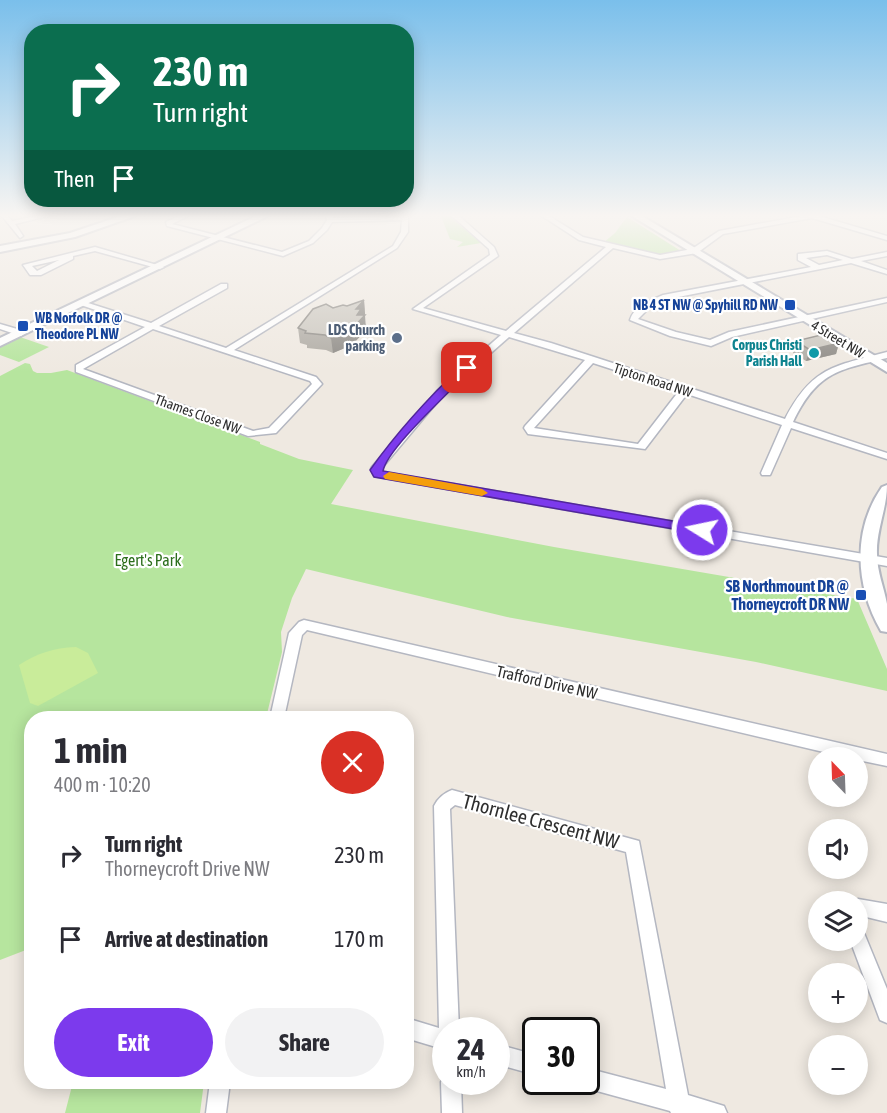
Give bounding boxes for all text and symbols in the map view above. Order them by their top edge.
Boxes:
text: 230 m [153,47,248,95]
icon: right [54,48,132,126]
text: Turn right [153,97,248,128]
icon: arrive [107,162,140,195]
text: Then [54,166,95,192]
place label: NB 4 ST NW @ Spyhill RD NW [633,297,779,313]
marker: NB 4 ST NW @ Spyhill RD NW [783,298,797,312]
place label: WB Norfolk DR @ Theodore PL NW [34,310,123,342]
street label: 4 Street NW [808,317,868,362]
marker: WB Norfolk DR @ Theodore PL NW [16,319,30,333]
place label: LDS Church parking [328,322,386,354]
marker: LDS Church parking [390,331,404,345]
place label: Corpus Christi Parish Hall [732,337,802,369]
pin [441,342,492,393]
marker: Corpus Christi Parish Hall [807,346,821,360]
icon: arrive [450,351,483,384]
street label: Tipton Road NW [612,360,695,401]
street label: Thames Close NW [153,391,244,437]
position arrow [670,498,734,562]
park label: Egert's Park [115,551,182,570]
place label: SB Northmount DR @ Thorneycroft DR NW [726,577,849,613]
marker: SB Northmount DR @ Thorneycroft DR NW [854,588,868,602]
street label: Trafford Drive NW [495,662,600,702]
text: 1 min [54,729,128,771]
button: close [321,731,384,794]
north arrow [808,747,868,807]
map controls [808,747,868,1095]
text: 400 m · 10:20 [54,773,151,796]
street label: Thornlee Crescent NW [460,789,622,853]
button: sound [808,819,868,879]
text: Turn right [105,831,182,857]
icon: right [54,839,87,872]
text: 230 m [334,842,384,868]
text: Thorneycroft Drive NW [105,857,270,880]
button: layers [808,891,868,951]
icon: arrive [54,923,87,956]
text: Arrive at destination [105,926,268,952]
text: 170 m [334,926,384,952]
button: + [808,963,868,1023]
button: Exit [54,1008,213,1077]
button: Share [225,1008,384,1077]
speed limit sign: 30 [522,1017,600,1095]
text: 24 [457,1032,485,1066]
button: − [808,1035,868,1095]
text: km/h [456,1063,486,1080]

